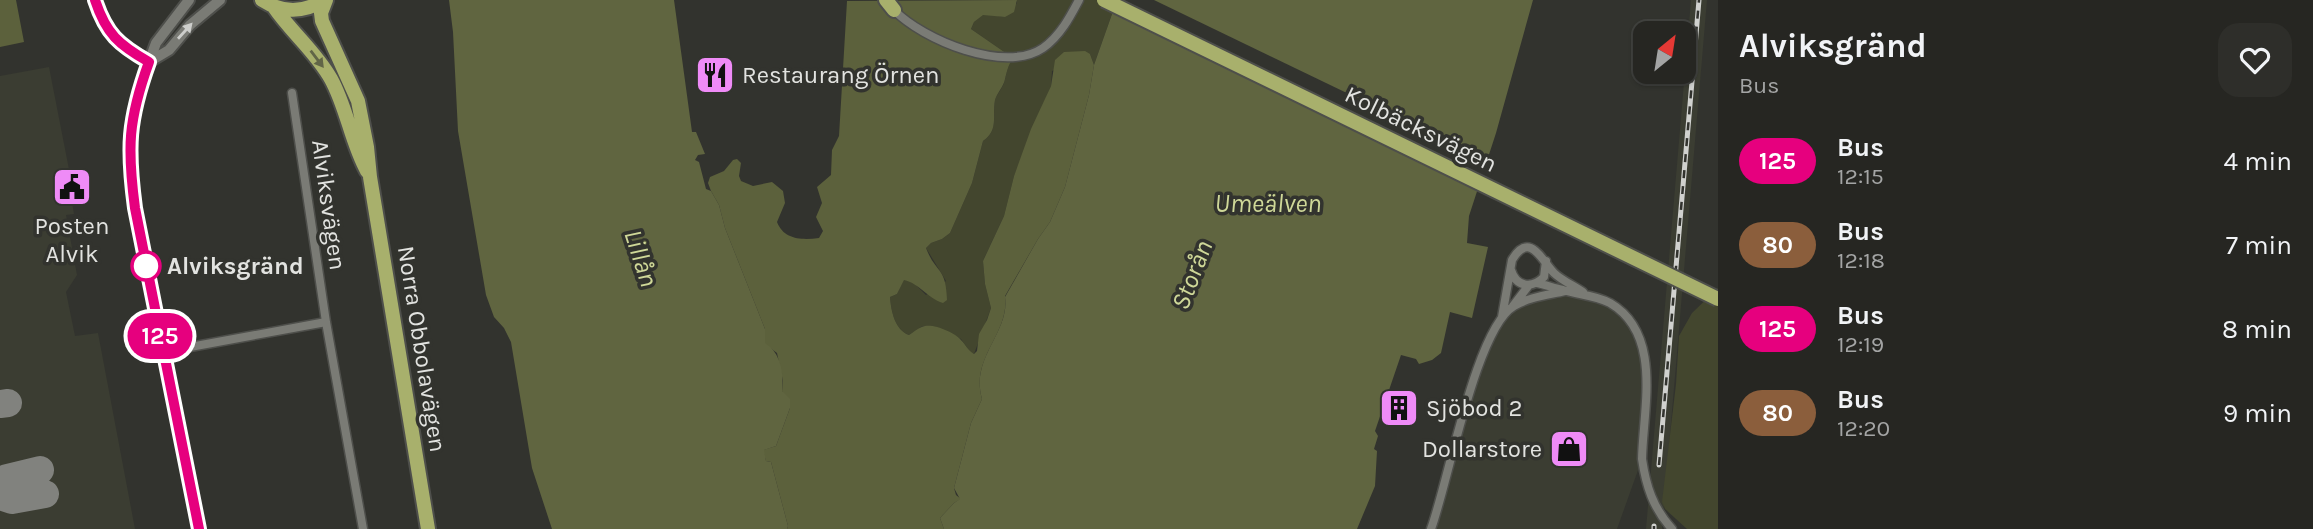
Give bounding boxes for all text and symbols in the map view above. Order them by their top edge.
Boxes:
north arrow [1633,21,1696,84]
map controls [1633,21,1696,84]
one-way arrow [177,23,192,40]
button: heart [2218,23,2292,97]
text: Alviksgränd [1739,27,1927,65]
one-way arrow [310,50,324,68]
restaurant icon: Restaurang Örnen [694,54,736,96]
place label: Restaurang Örnen [742,61,940,89]
text: Bus [1739,72,1779,99]
street label: Kolbäcksvägen [1340,80,1502,178]
text: Bus [1837,132,1884,163]
street label: Alviksvägen [306,138,352,272]
text: 4 min [2224,146,2292,177]
text: 125 [1759,147,1796,175]
text: 12:15 [1837,163,1884,190]
public building icon: Posten Alvik [51,166,93,208]
water label: Umeälven [1215,188,1321,219]
place label: Posten Alvik [35,212,109,268]
text: Bus [1837,216,1884,247]
water label: Lillån [617,225,665,291]
text: 7 min [2226,230,2292,261]
text: 80 [1762,231,1793,259]
water label: Storån [1165,236,1219,314]
street label: Norra Obbolavägen [392,244,452,454]
text: 12:18 [1837,247,1885,274]
marker: Alviksgränd [131,251,161,281]
place label: Alviksgränd [167,252,304,280]
text: Bus [1837,300,1884,331]
line badge: 125 [120,313,200,359]
text: 8 min [2222,314,2292,345]
text: 125 [1759,315,1796,343]
text: 125 [141,322,179,350]
text: 12:19 [1837,331,1884,358]
text: Bus [1837,384,1884,415]
building icon: Sjöbod 2 [1378,387,1420,429]
place label: Sjöbod 2 [1426,394,1522,422]
text: 9 min [2223,398,2292,429]
text: 80 [1762,399,1793,427]
text: 12:20 [1837,415,1890,442]
shop icon: Dollarstore [1548,428,1590,470]
place label: Dollarstore [1422,435,1542,463]

